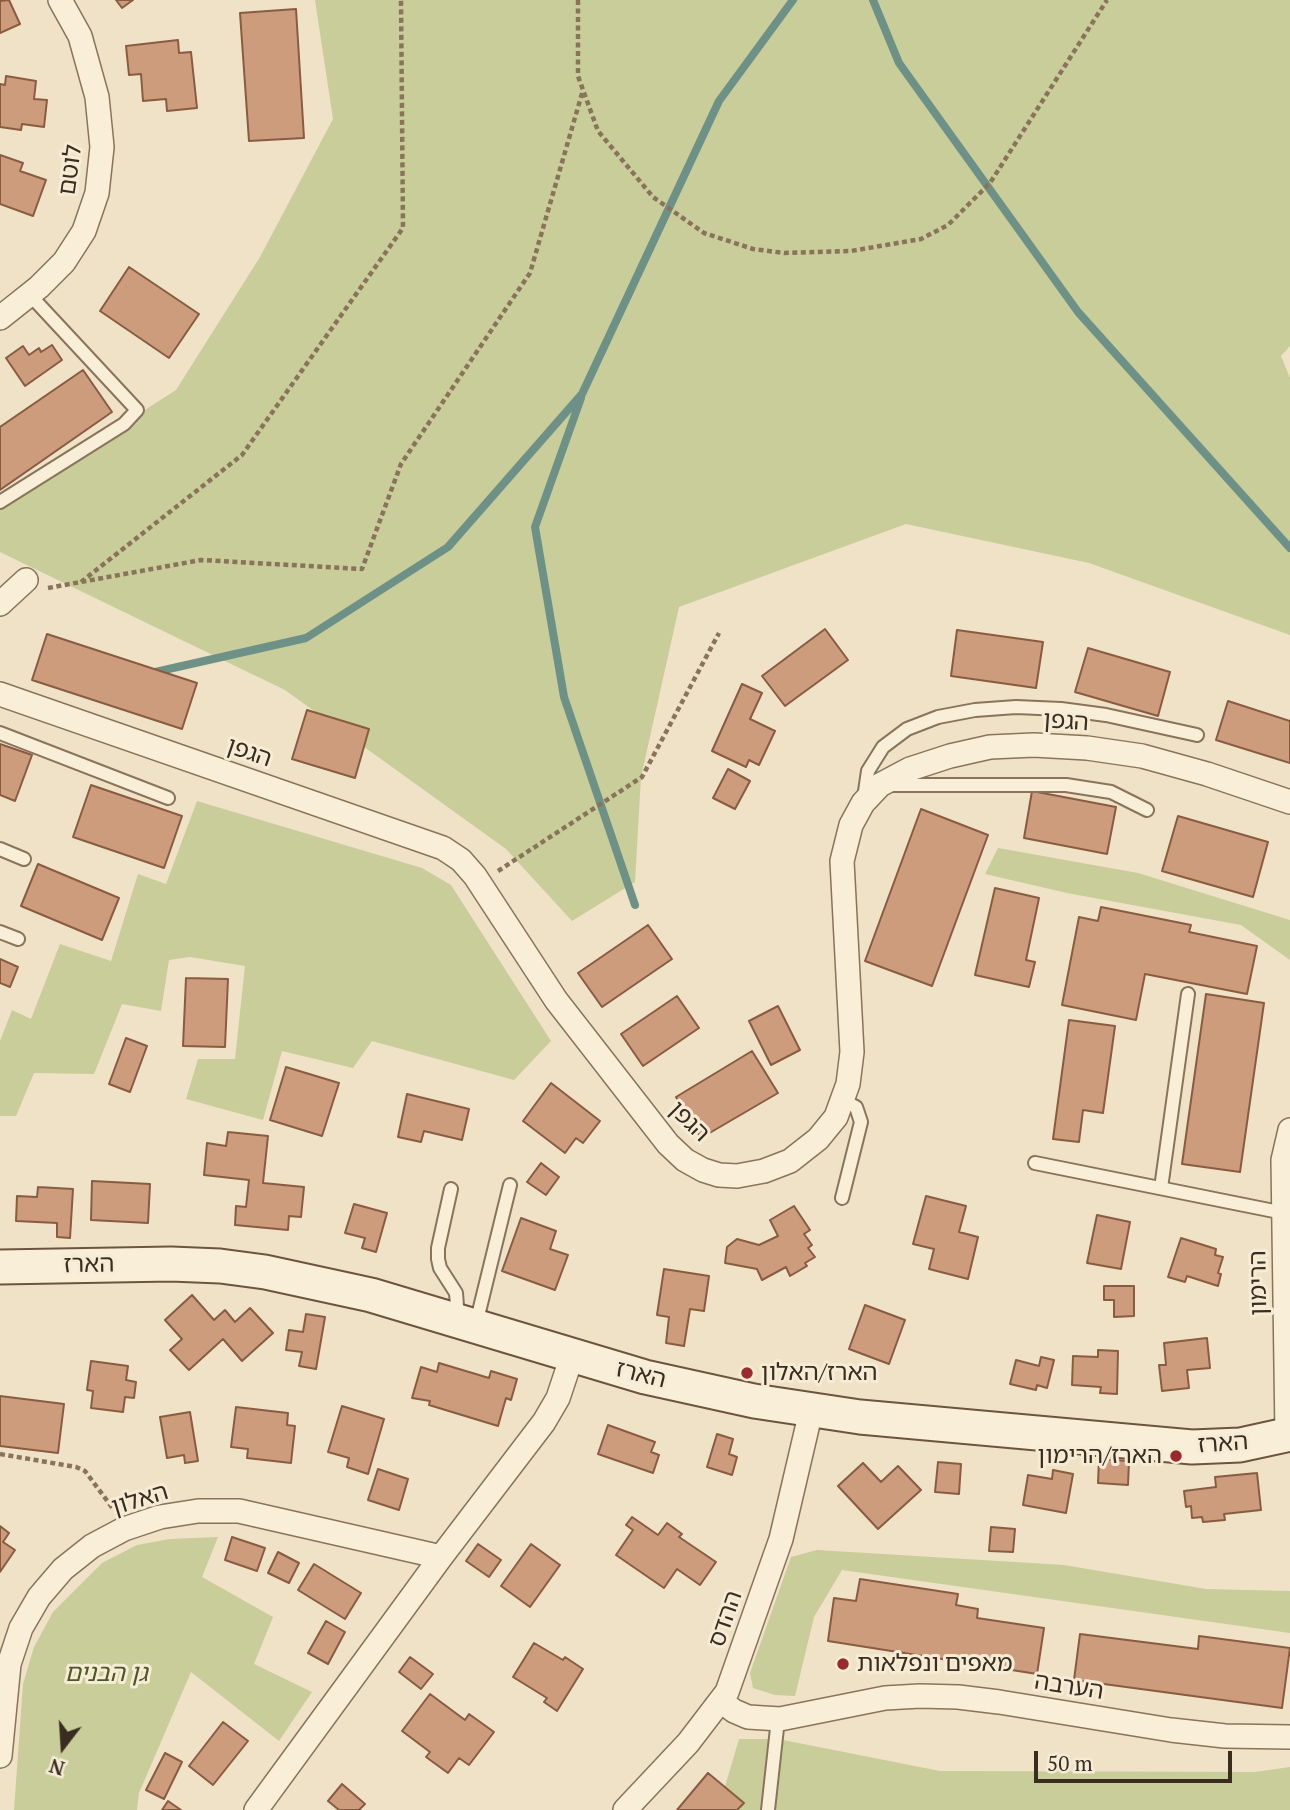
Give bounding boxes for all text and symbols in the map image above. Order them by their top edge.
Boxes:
street label: לוטם [53,143,89,197]
street label: הגפן [1042,706,1090,738]
street label: הגפן [223,732,275,774]
street label: הגפן [663,1096,715,1148]
street label: הארז [63,1250,115,1280]
street label: הרימון [1244,1250,1274,1316]
street label: הארז [613,1355,669,1395]
place label: הארז/האלון [761,1359,878,1387]
marker: הארז/האלון [739,1365,755,1381]
street label: הארז [1197,1428,1249,1460]
place label: הארז/הרימון [1038,1442,1162,1470]
marker: הארז/הרימון [1168,1448,1184,1464]
street label: האלון [108,1478,172,1522]
street label: ההדס [703,1587,749,1651]
place label: מאפים ונפלאות [857,1650,1012,1678]
marker: מאפים ונפלאות [835,1656,851,1672]
park label: גן הבנים [64,1660,148,1688]
street label: הערבה [1032,1667,1106,1707]
north arrow [28,1712,98,1782]
scale bar [1038,1736,1236,1780]
text: 50 m [1047,1749,1093,1777]
text: N [46,1754,67,1782]

